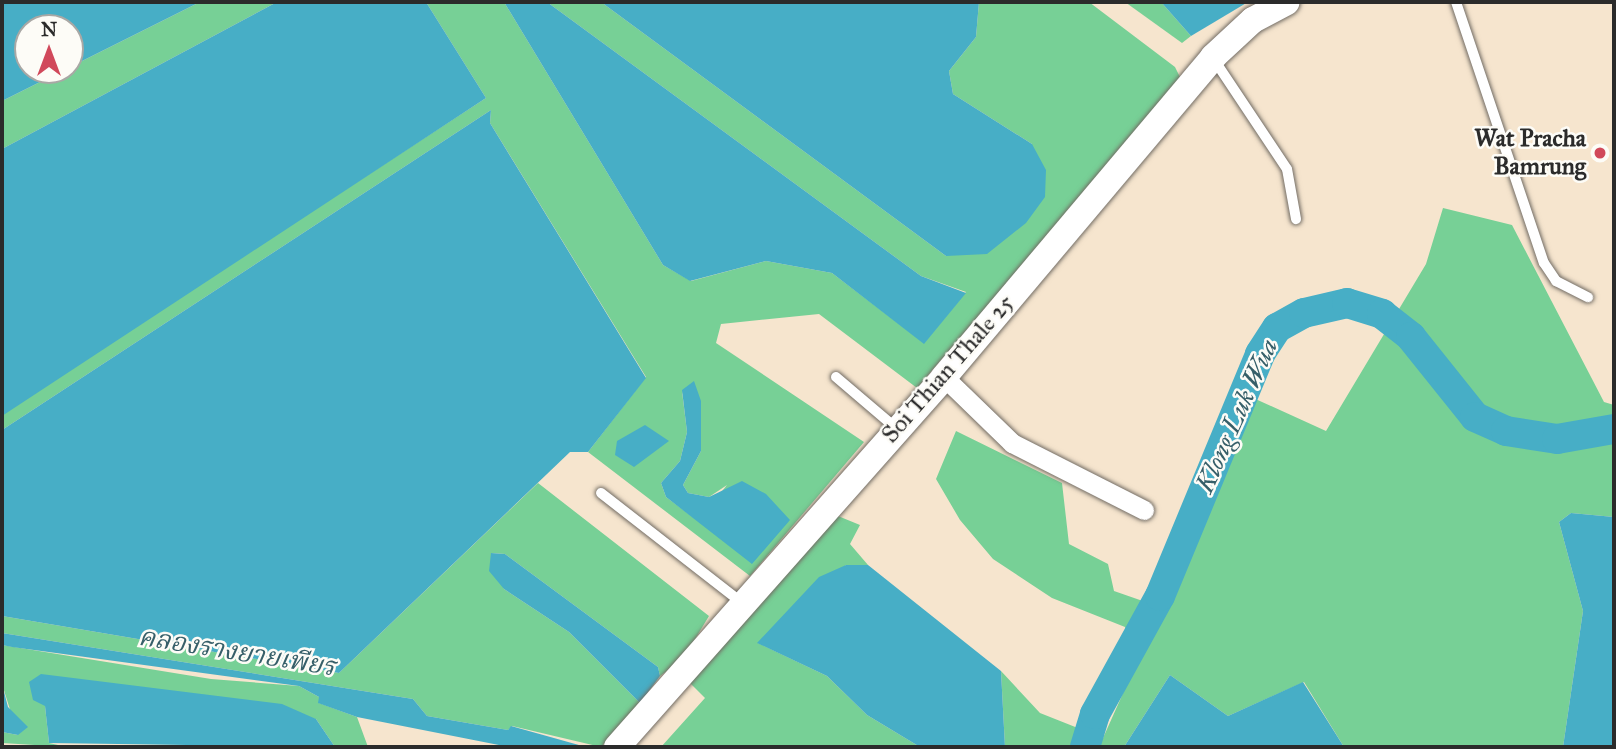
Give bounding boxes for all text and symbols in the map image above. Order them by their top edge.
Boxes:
north arrow [14,14,84,84]
text: N [41,18,57,41]
place label: Wat Pracha Bamrung [1474,125,1586,181]
marker: Wat Pracha Bamrung [1592,145,1608,161]
street label: Soi Thian Thale 25 [876,289,1020,449]
water label: Klong Luk Wua [1189,334,1285,498]
water label: คลองรางยายเพียร [136,621,338,683]

